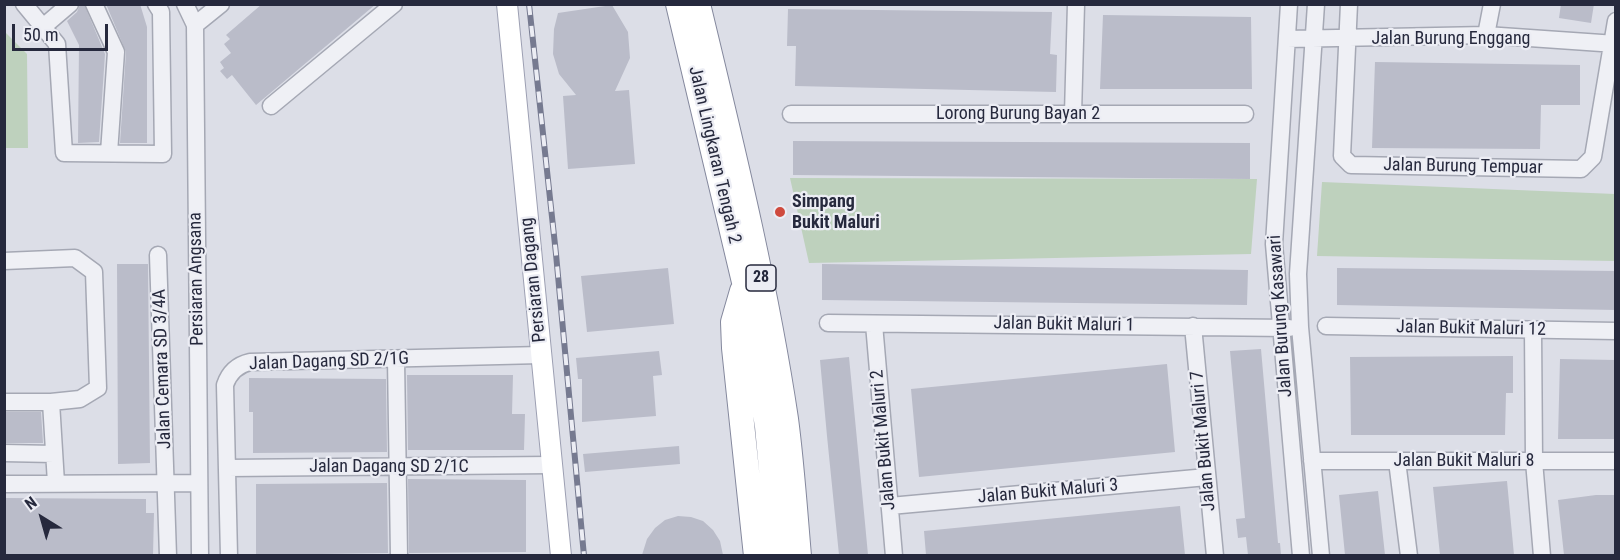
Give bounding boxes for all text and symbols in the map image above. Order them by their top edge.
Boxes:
scale bar [15,12,111,50]
text: 50 m [23,24,58,45]
street label: Jalan Burung Enggang [1371,28,1531,50]
street label: Jalan Lingkaran Tengah 2 [683,64,745,246]
street label: Lorong Burung Bayan 2 [936,103,1100,125]
street label: Jalan Burung Tempuar [1383,155,1543,179]
place label: Simpang Bukit Maluri [792,191,880,234]
marker: Simpang Bukit Maluri [773,205,787,219]
street label: Persiaran Angsana [185,212,209,346]
street label: Persiaran Dagang [517,217,551,343]
street label: Jalan Burung Kasawari [1265,234,1297,398]
road number: 28 [746,265,776,291]
street label: Jalan Cemara SD 3/4A [149,289,177,449]
street label: Jalan Bukit Maluri 1 [993,313,1135,337]
street label: Jalan Bukit Maluri 12 [1396,317,1546,341]
street label: Jalan Dagang SD 2/1G [249,348,409,376]
street label: Jalan Bukit Maluri 2 [867,369,901,511]
street label: Jalan Bukit Maluri 7 [1187,370,1221,512]
street label: Jalan Bukit Maluri 8 [1394,450,1534,472]
street label: Jalan Dagang SD 2/1C [309,456,469,478]
street label: Jalan Bukit Maluri 3 [977,475,1119,509]
north arrow [12,488,72,548]
text: N [21,493,40,514]

